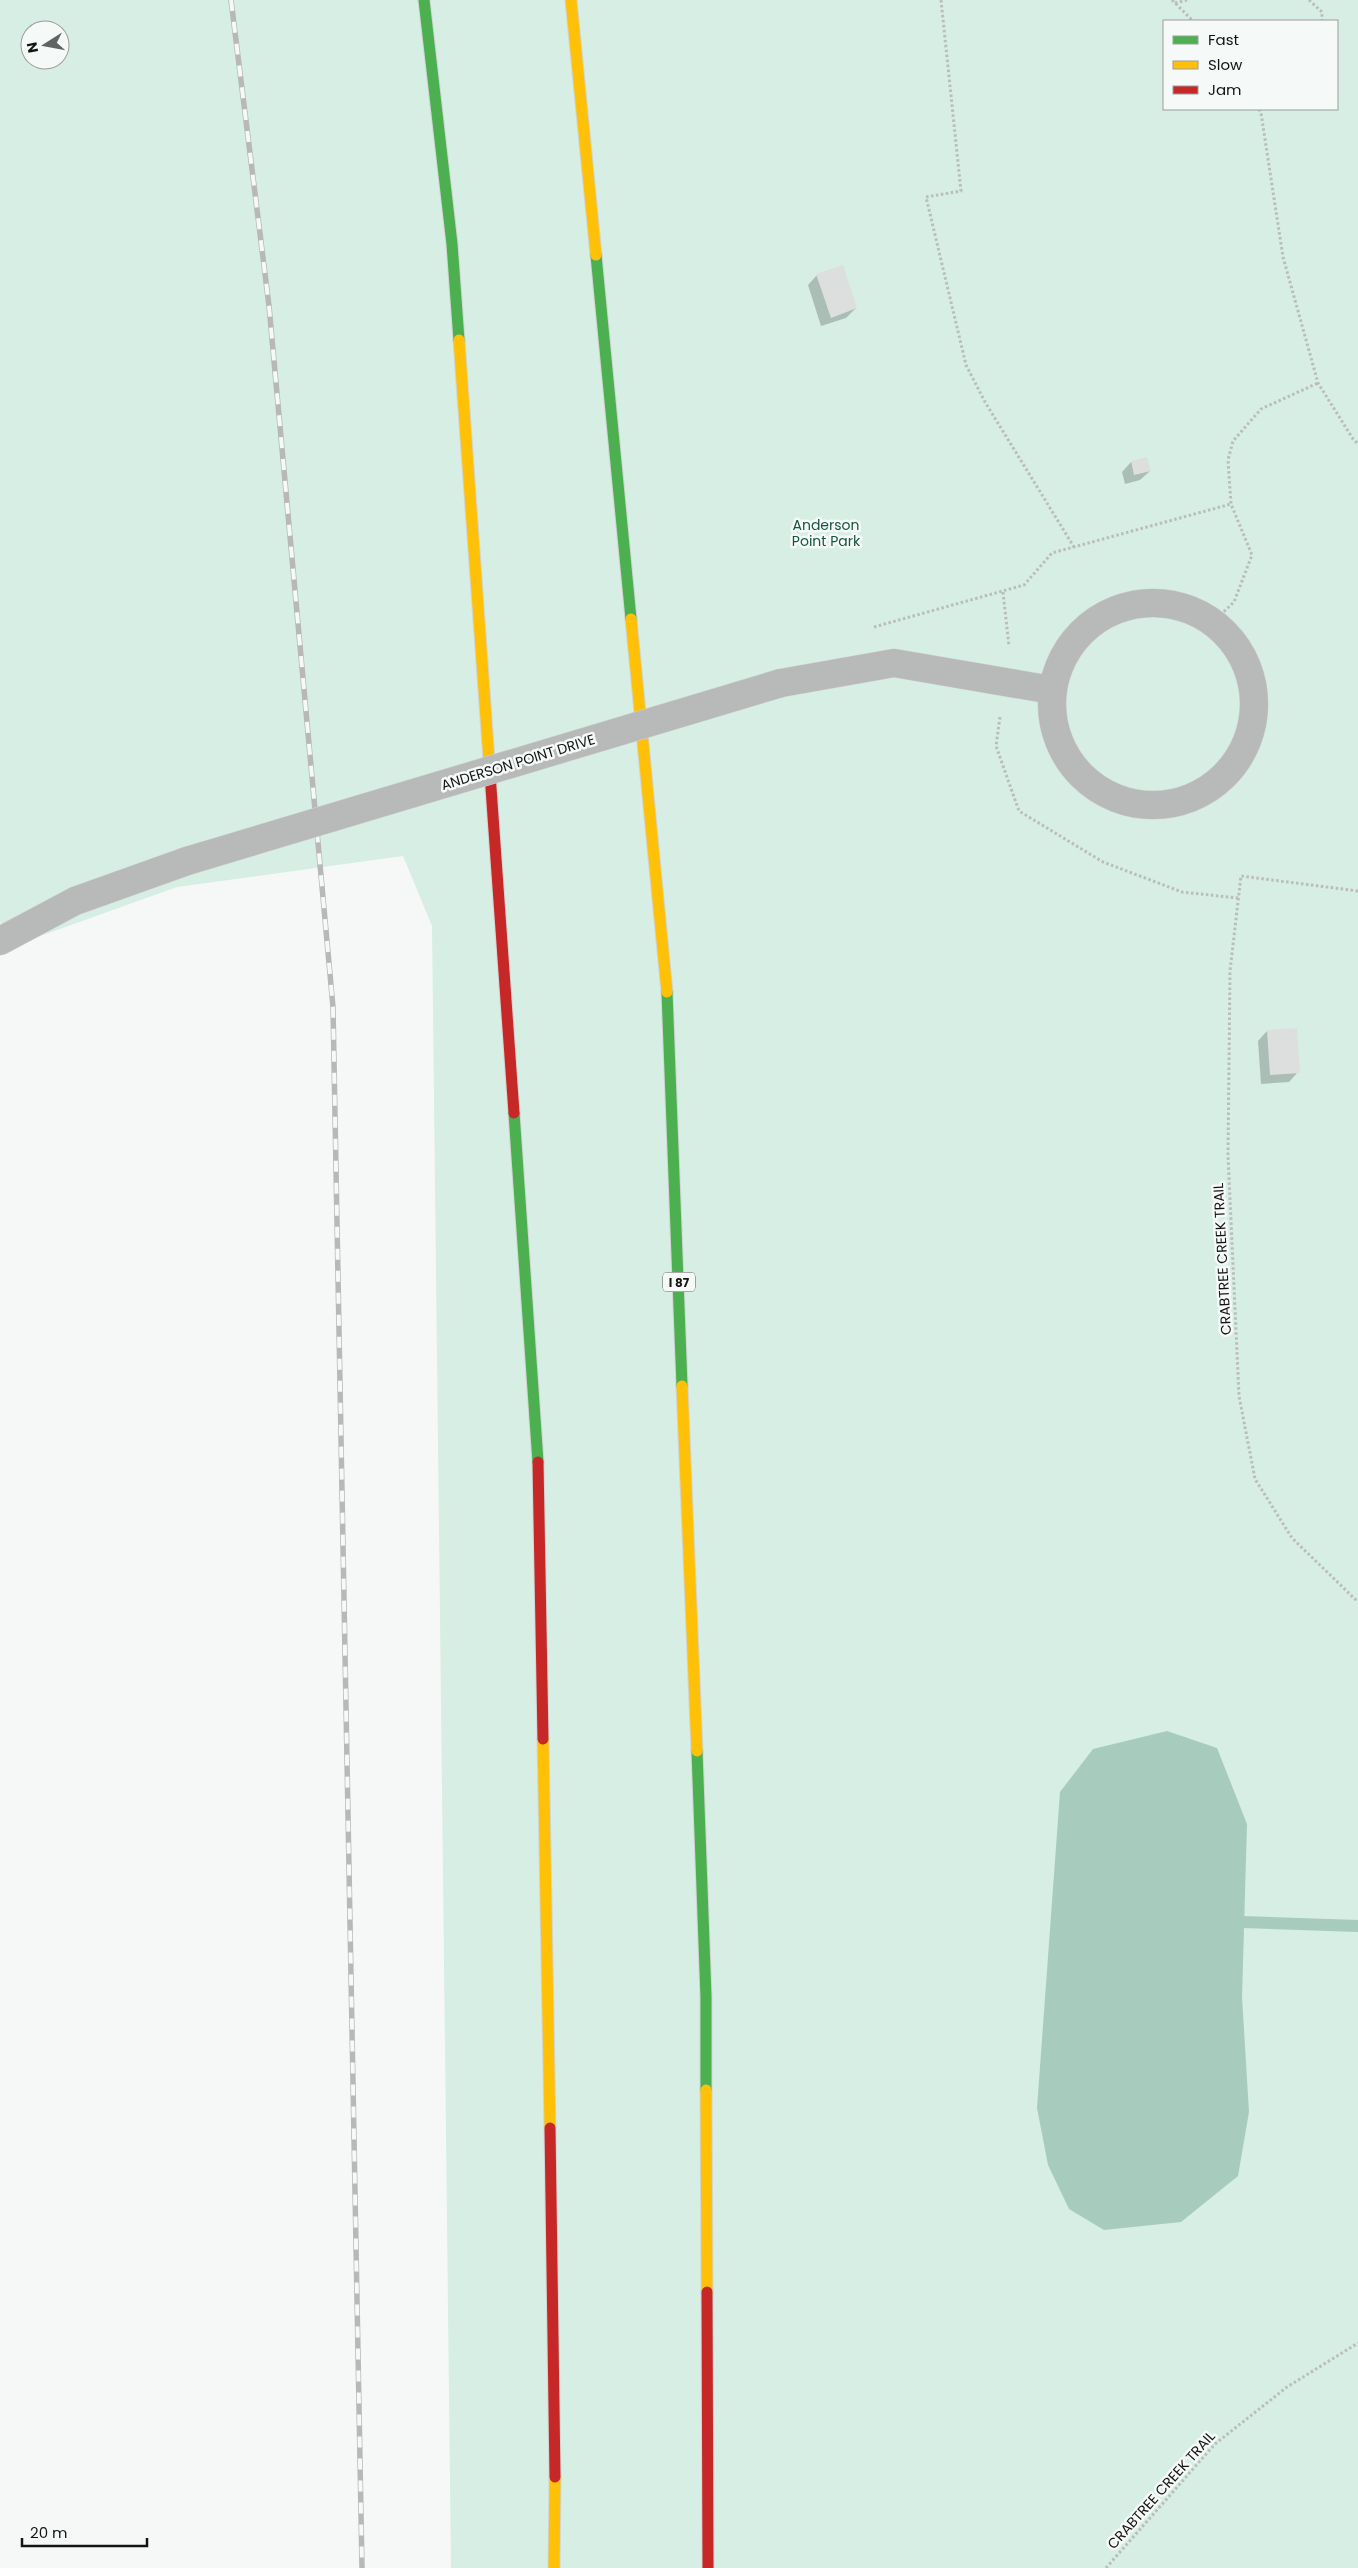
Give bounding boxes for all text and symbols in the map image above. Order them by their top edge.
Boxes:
north arrow [20,20,70,70]
legend [1163,20,1338,110]
text: Fast [1208,29,1239,50]
text: N [21,40,43,55]
text: Slow [1208,54,1243,75]
text: Jam [1208,79,1242,100]
park label: Anderson Point Park [792,515,861,551]
street label: ANDERSON POINT DRIVE [439,729,597,795]
street label: CRABTREE CREEK TRAIL [1208,1182,1236,1336]
road number: I 87 [663,1272,695,1291]
street label: CRABTREE CREEK TRAIL [1103,2427,1219,2553]
scale bar [22,2516,148,2548]
text: 20 m [30,2522,68,2543]

